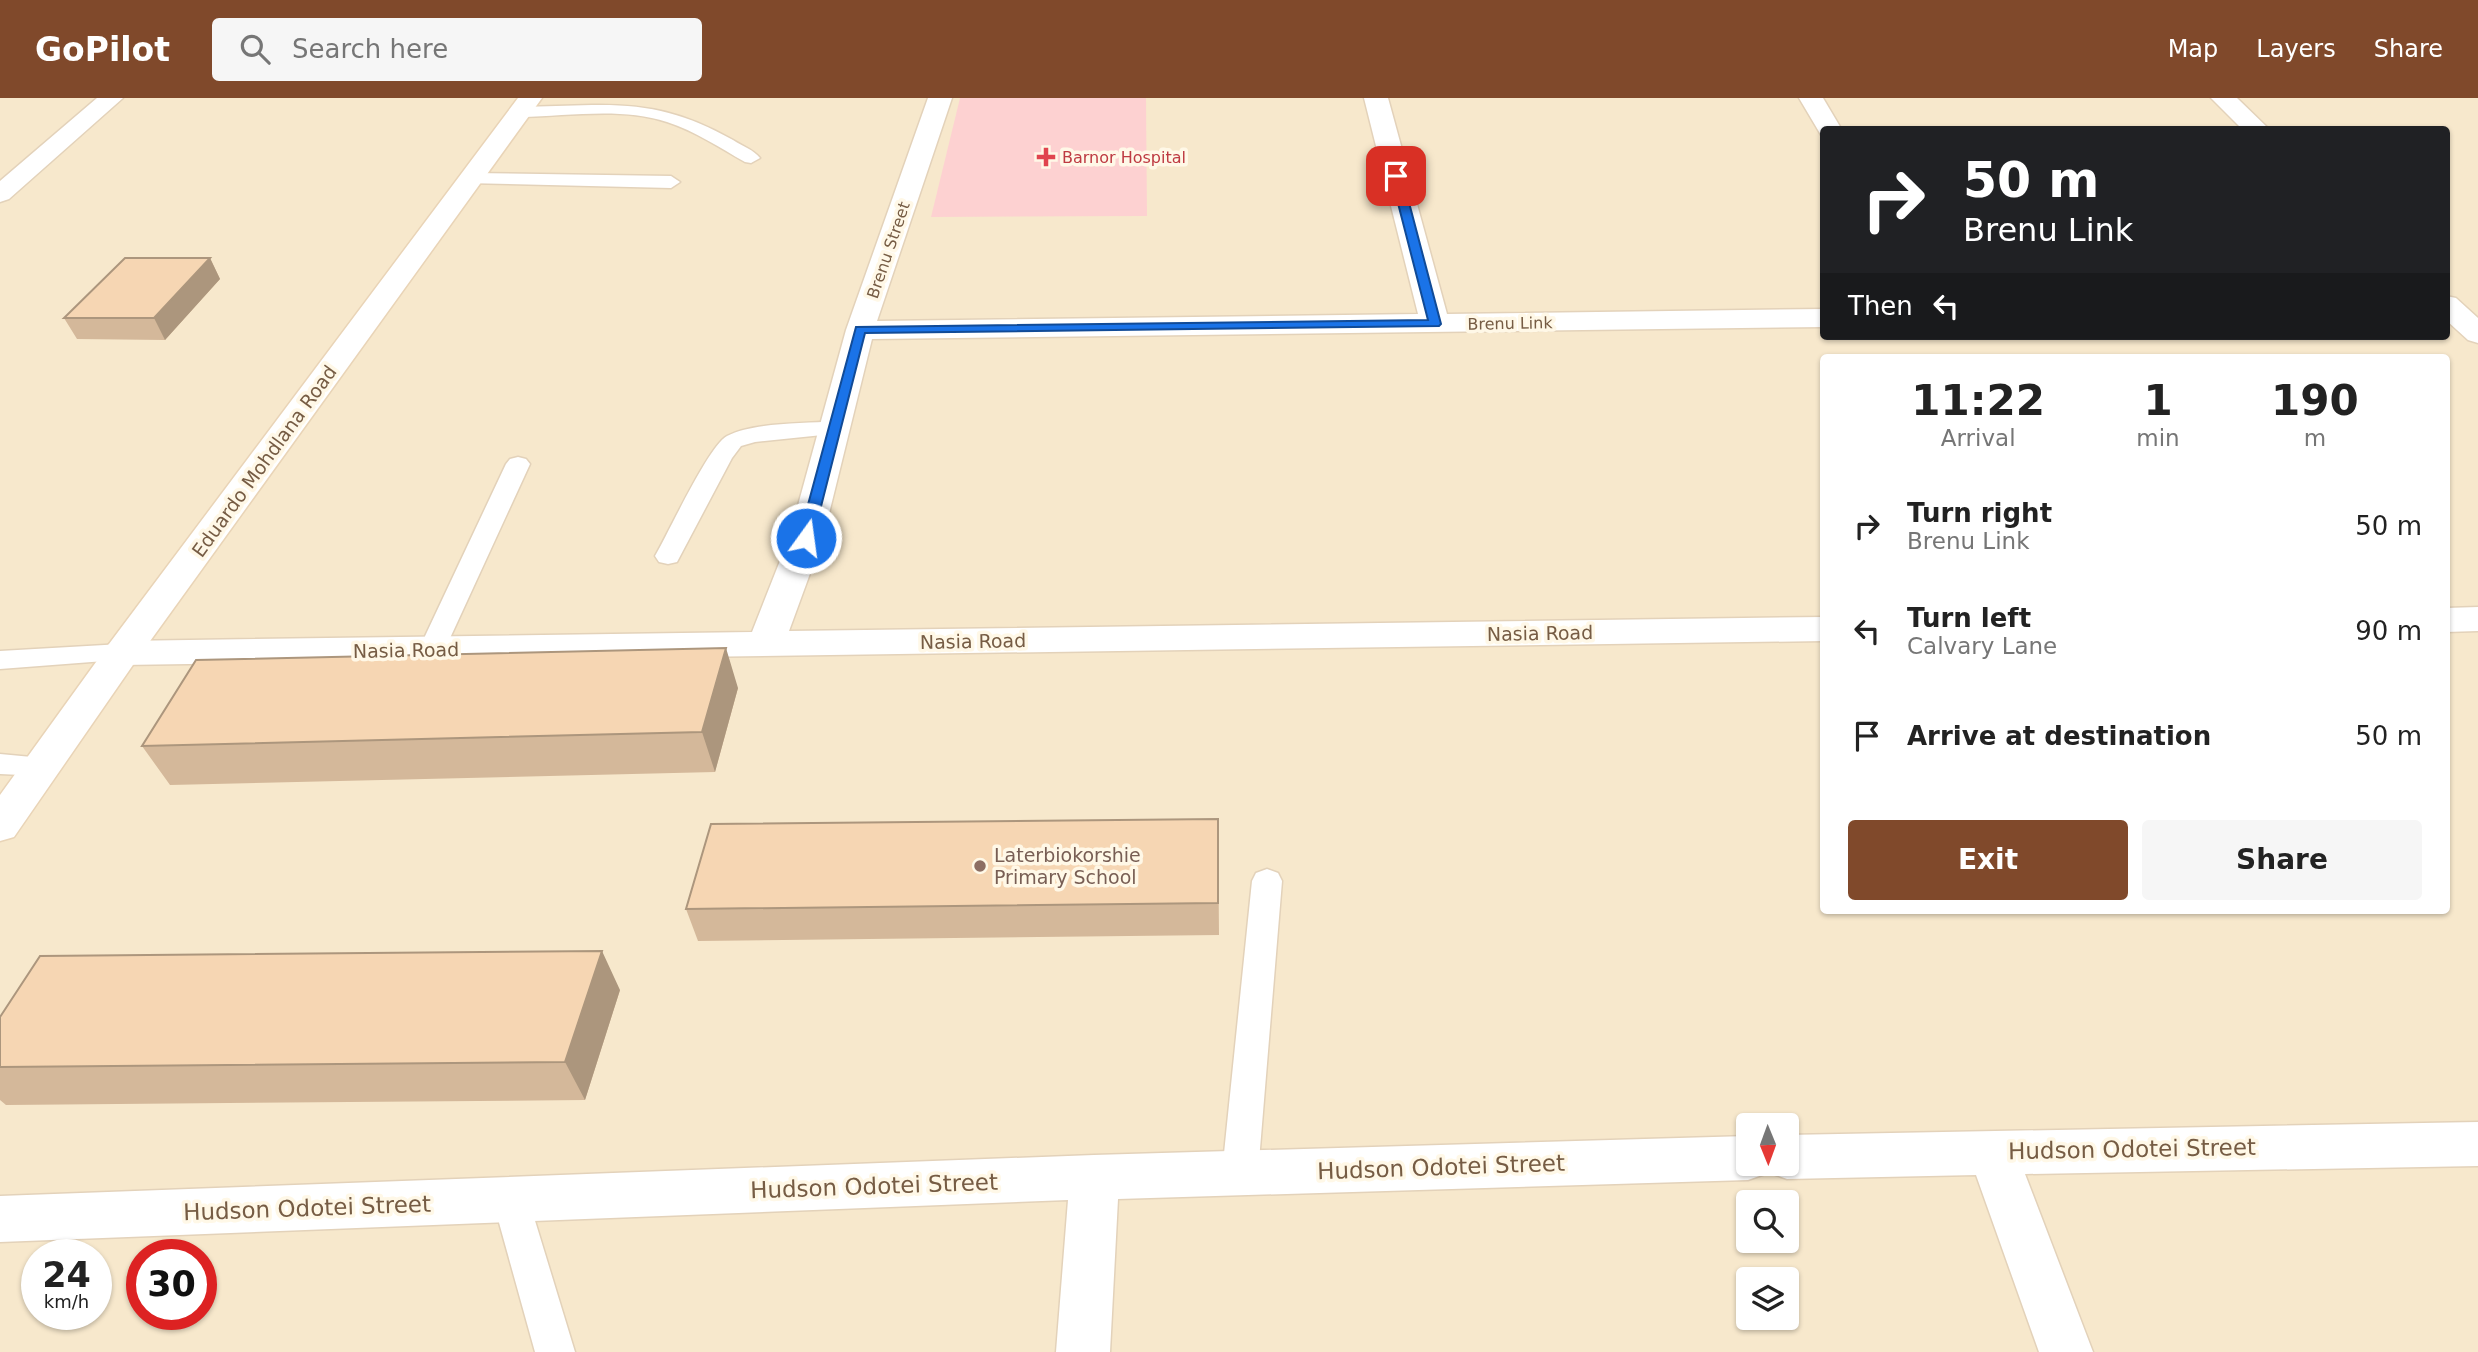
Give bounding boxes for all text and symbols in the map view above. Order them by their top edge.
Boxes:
search box [212,18,702,81]
text: GoPilot [35,30,170,69]
icon: search [236,30,274,68]
text: Search here [292,34,448,64]
text: Map [2168,35,2218,63]
text: Layers [2256,35,2336,63]
text: Share [2374,35,2443,63]
pin [1366,146,1426,206]
marker: Barnor Hospital [1036,147,1056,167]
place label: Barnor Hospital [1062,148,1186,167]
text: 50 m [1963,152,2099,209]
icon: right [1848,154,1939,245]
icon: arrive [1377,157,1415,195]
street label: Brenu Street [863,199,914,301]
text: Brenu Link [1963,211,2133,249]
icon: left [1927,287,1965,325]
text: Then [1848,291,1913,321]
street label: Brenu Link [1467,313,1553,334]
street label: Eduardo Mohdlana Road [187,361,341,561]
text: 11:22 [1911,376,2045,425]
text: 1 [2143,376,2173,425]
text: 190 [2271,376,2359,425]
text: Arrival [1941,425,2016,451]
text: min [2136,425,2180,451]
text: m [2304,425,2326,451]
text: Turn right [1907,498,2052,528]
position arrow [769,501,843,575]
icon: right [1848,507,1886,545]
text: 50 m [2355,511,2422,541]
text: Brenu Link [1907,528,2029,554]
text: Turn left [1907,603,2031,633]
icon: left [1848,612,1886,650]
text: 90 m [2355,616,2422,646]
street label: Nasia Road [1487,621,1593,645]
street label: Nasia Road [920,629,1026,653]
text: Calvary Lane [1907,633,2057,659]
street label: Nasia Road [353,638,459,662]
icon: arrive [1848,717,1886,755]
text: Arrive at destination [1907,721,2211,751]
text: 50 m [2355,721,2422,751]
button: Exit [1848,820,2128,900]
button: Share [2142,820,2422,900]
place label: Laterbiokorshie Primary School [994,844,1141,888]
marker: Laterbiokorshie Primary School [972,858,988,874]
north arrow [1736,1113,1799,1176]
map controls [1736,1113,1799,1330]
street label: Hudson Odotei Street [2008,1134,2256,1164]
street label: Hudson Odotei Street [1317,1150,1565,1184]
street label: Hudson Odotei Street [750,1169,998,1203]
button: search [1736,1190,1799,1253]
street label: Hudson Odotei Street [183,1191,431,1225]
speed limit sign: 30 [126,1239,217,1330]
text: 24 [42,1255,91,1295]
button: layers [1736,1267,1799,1330]
text: km/h [44,1291,89,1312]

